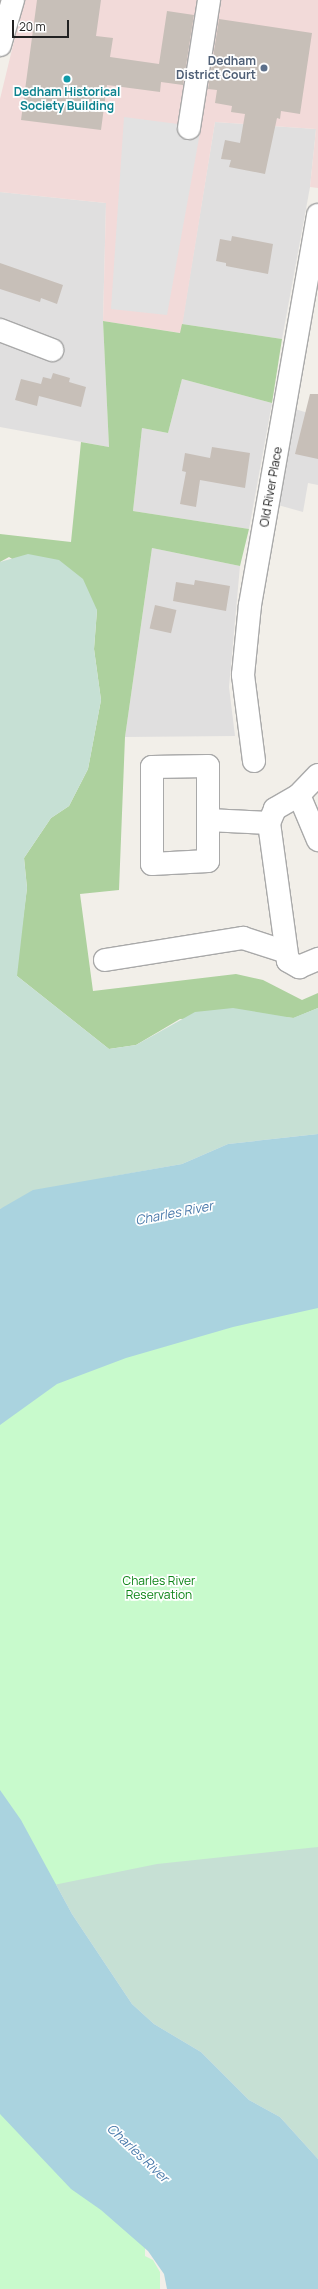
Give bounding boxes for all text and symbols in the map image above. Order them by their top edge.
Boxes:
scale bar [14,12,71,38]
text: 20 m [19,18,46,35]
place label: Dedham District Court [176,54,256,82]
marker: Dedham District Court [259,63,269,73]
marker: Dedham Historical Society Building [62,74,72,84]
place label: Dedham Historical Society Building [14,85,120,113]
street label: Old River Place [257,446,285,528]
water label: Charles River [134,1198,214,1228]
park label: Charles River Reservation [123,1574,195,1602]
water label: Charles River [104,2120,172,2186]

